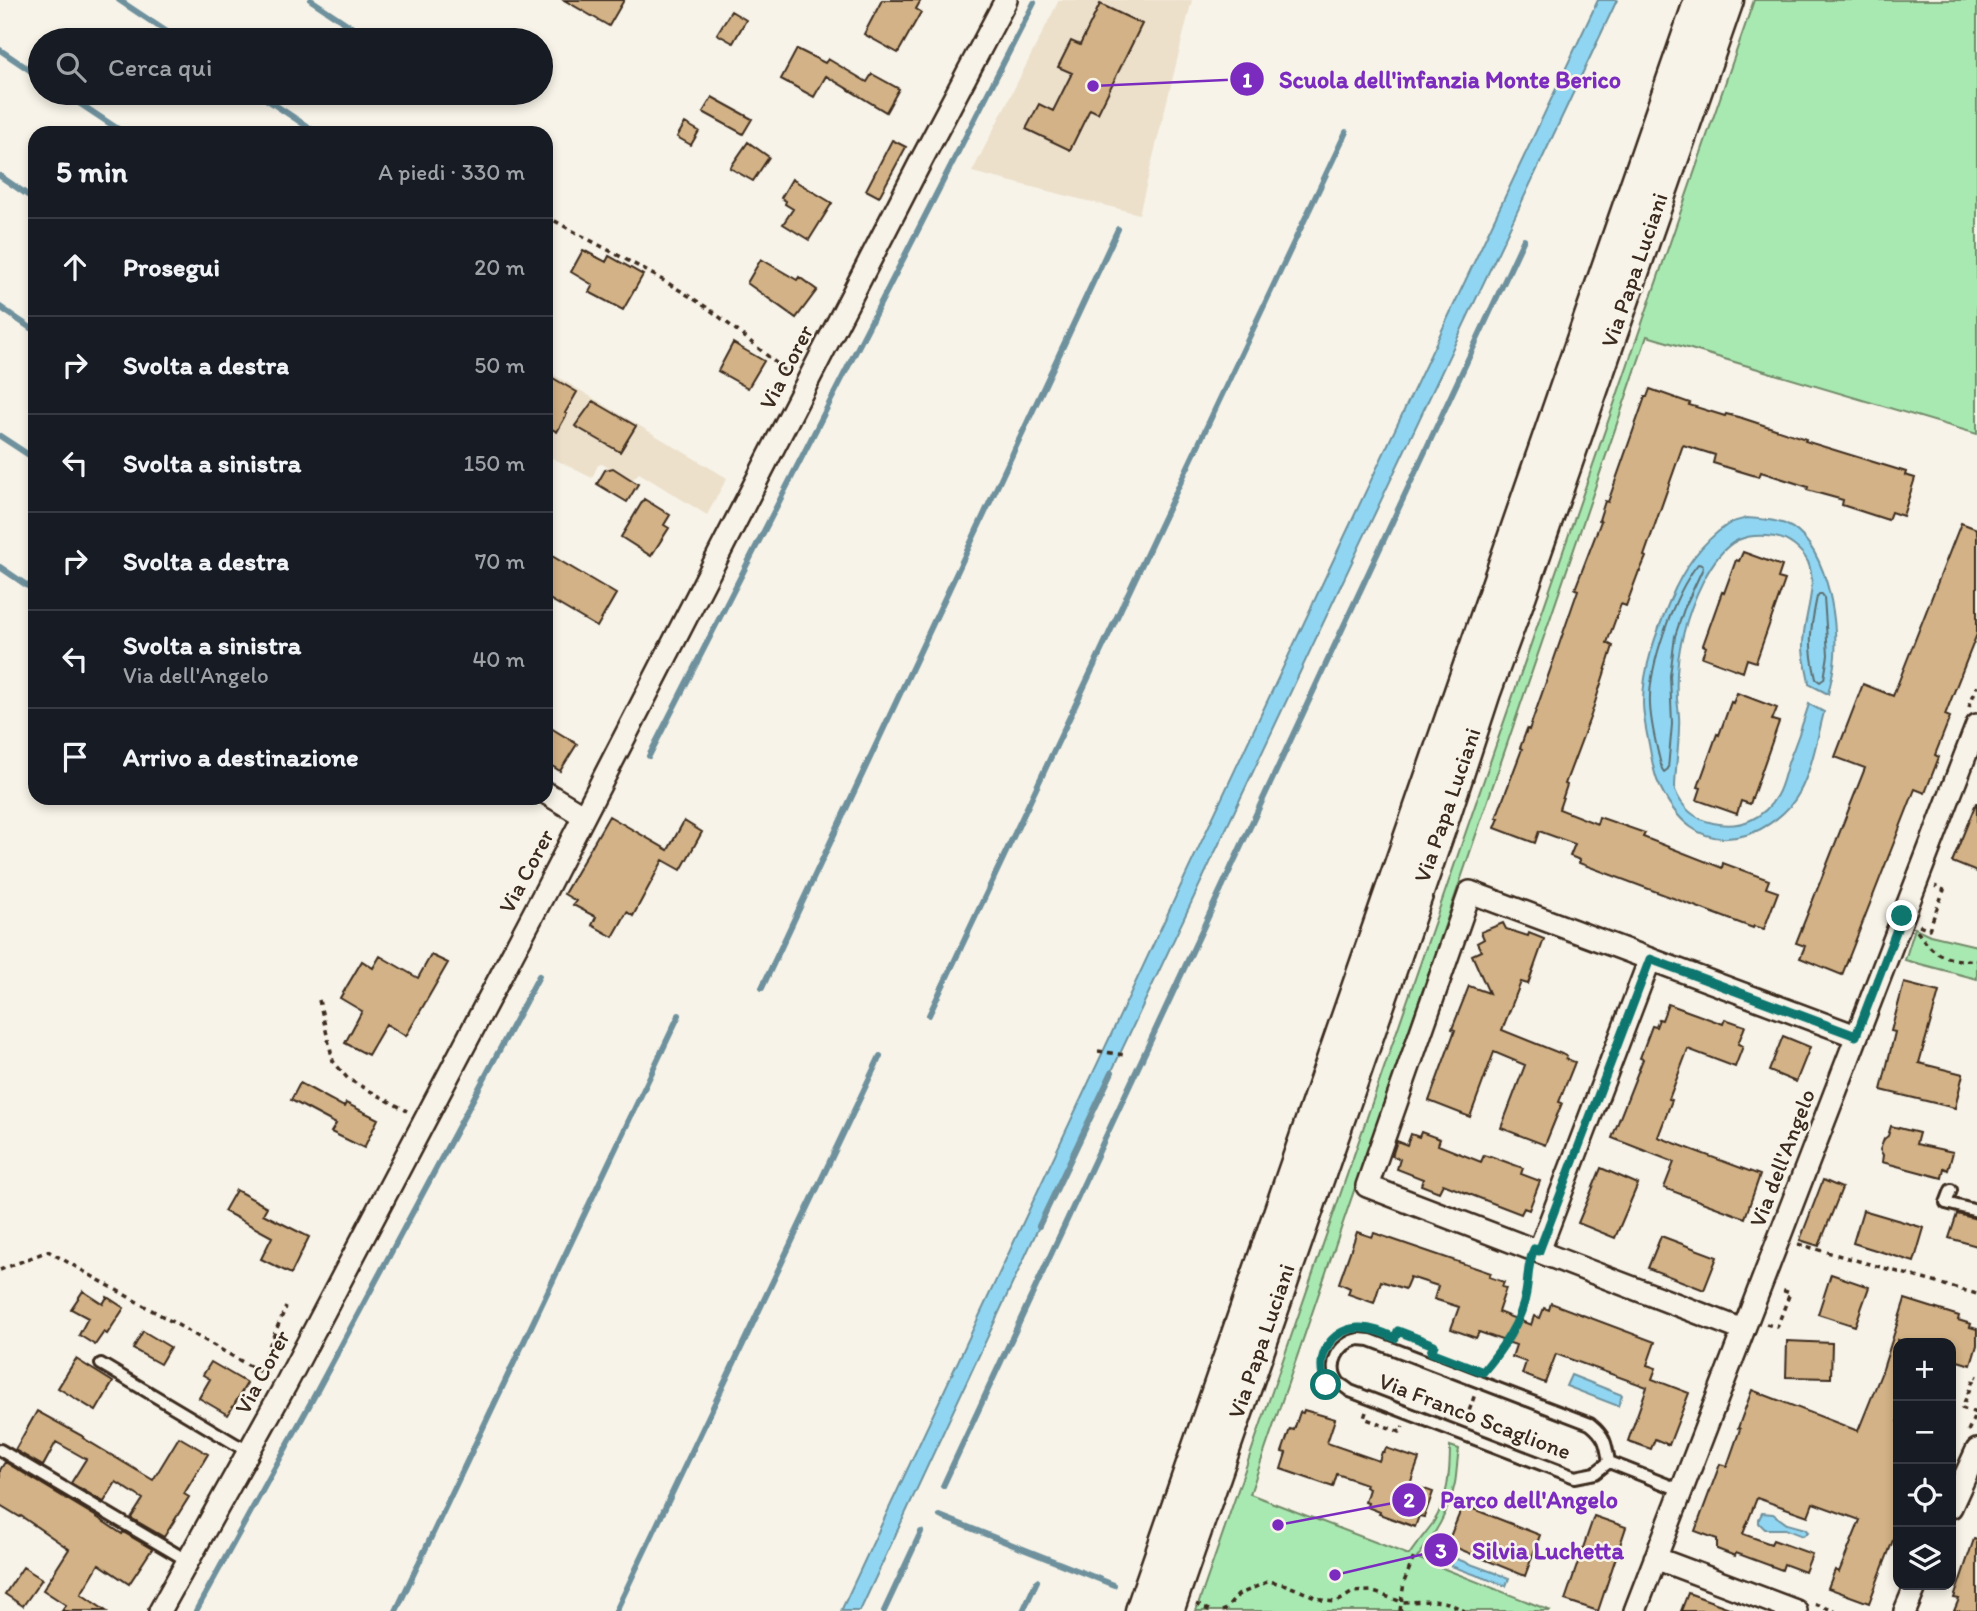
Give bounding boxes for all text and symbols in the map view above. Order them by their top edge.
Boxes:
search box [28,28,553,105]
icon: search [52,48,90,86]
text: Cerca qui [108,51,212,83]
callout: Scuola dell'infanzia Monte Berico [1230,57,1636,102]
text: Scuola dell'infanzia Monte Berico [1279,65,1621,94]
text: 1 [1242,67,1252,92]
text: 5 min [56,153,127,190]
text: A piedi · 330 m [378,158,525,186]
street label: Via Papa Luciani [1594,189,1674,351]
icon: ahead [56,248,94,286]
text: Prosegui [123,251,220,283]
text: 20 m [474,253,525,281]
street label: Via Corer [753,320,819,414]
icon: right [56,346,94,384]
text: Svolta a destra [123,349,289,381]
text: 50 m [474,351,525,379]
icon: left [56,444,94,482]
text: Svolta a sinistra [123,447,301,479]
text: 150 m [464,449,525,477]
icon: right [56,542,94,580]
text: Svolta a destra [123,545,289,577]
text: 70 m [475,547,525,575]
text: Svolta a sinistra [123,629,301,661]
icon: left [56,640,94,678]
text: 40 m [472,645,525,673]
text: Via dell'Angelo [123,661,269,689]
street label: Via Papa Luciani [1407,724,1487,886]
icon: arrive [56,738,94,776]
text: Arrivo a destinazione [123,741,359,773]
street label: Via Corer [492,824,560,918]
route end [1886,900,1917,931]
street label: Via dell'Angelo [1743,1085,1821,1231]
street label: Via Papa Luciani [1221,1260,1301,1422]
street label: Via Corer [228,1325,296,1419]
map controls [1893,1338,1956,1590]
button: + [1893,1338,1956,1401]
street label: Via Franco Scaglione [1375,1366,1575,1466]
route start [1310,1369,1341,1400]
button: − [1893,1401,1956,1464]
button: locate [1893,1464,1956,1527]
callout: Parco dell'Angelo [1391,1477,1632,1522]
text: Parco dell'Angelo [1440,1485,1618,1515]
text: 2 [1403,1487,1415,1512]
button: layers [1893,1527,1956,1590]
callout: Silvia Luchetta [1423,1528,1637,1573]
text: Silvia Luchetta [1472,1536,1624,1565]
text: 3 [1435,1538,1447,1563]

